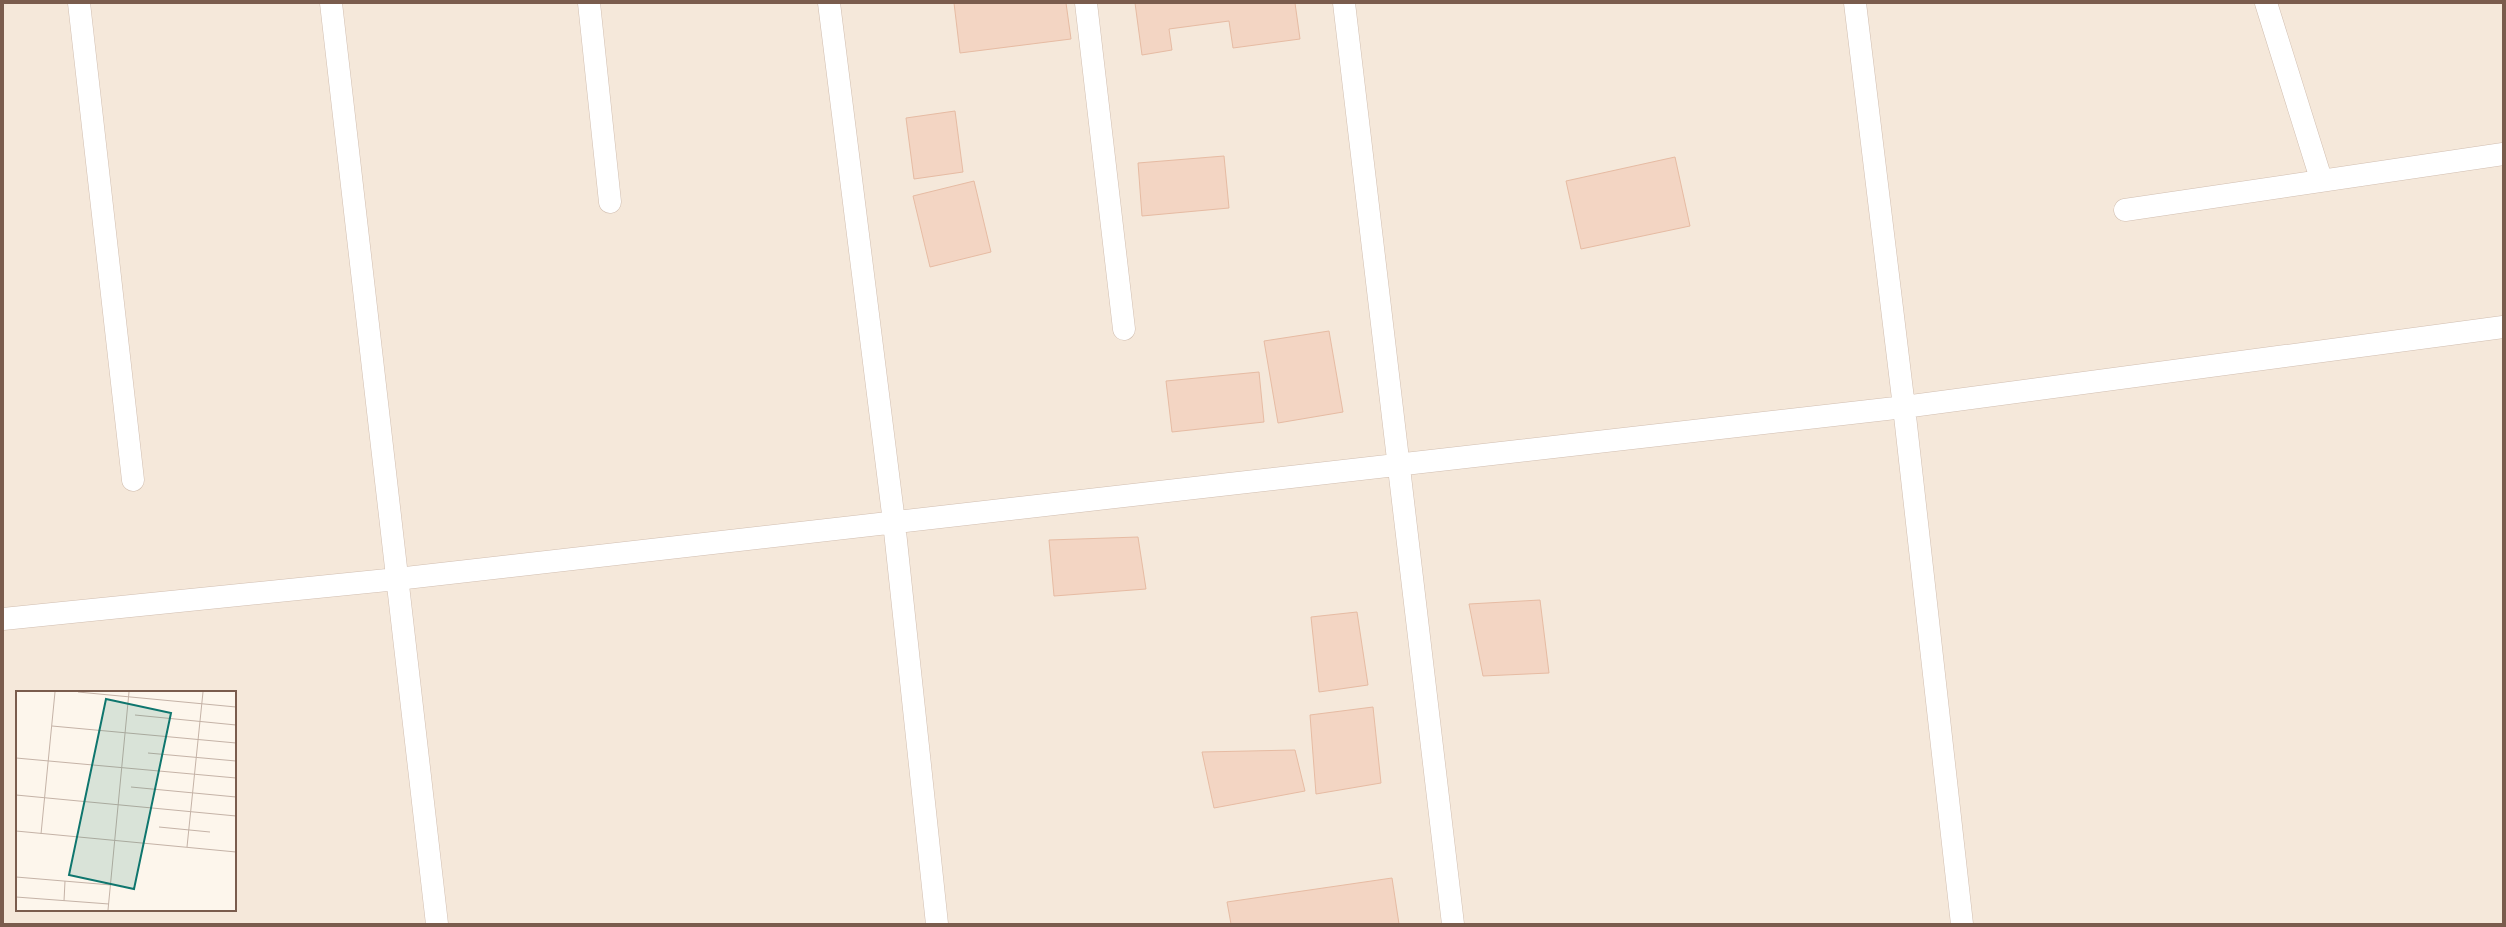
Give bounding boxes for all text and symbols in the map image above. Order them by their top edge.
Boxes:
inset map [16,691,236,911]

